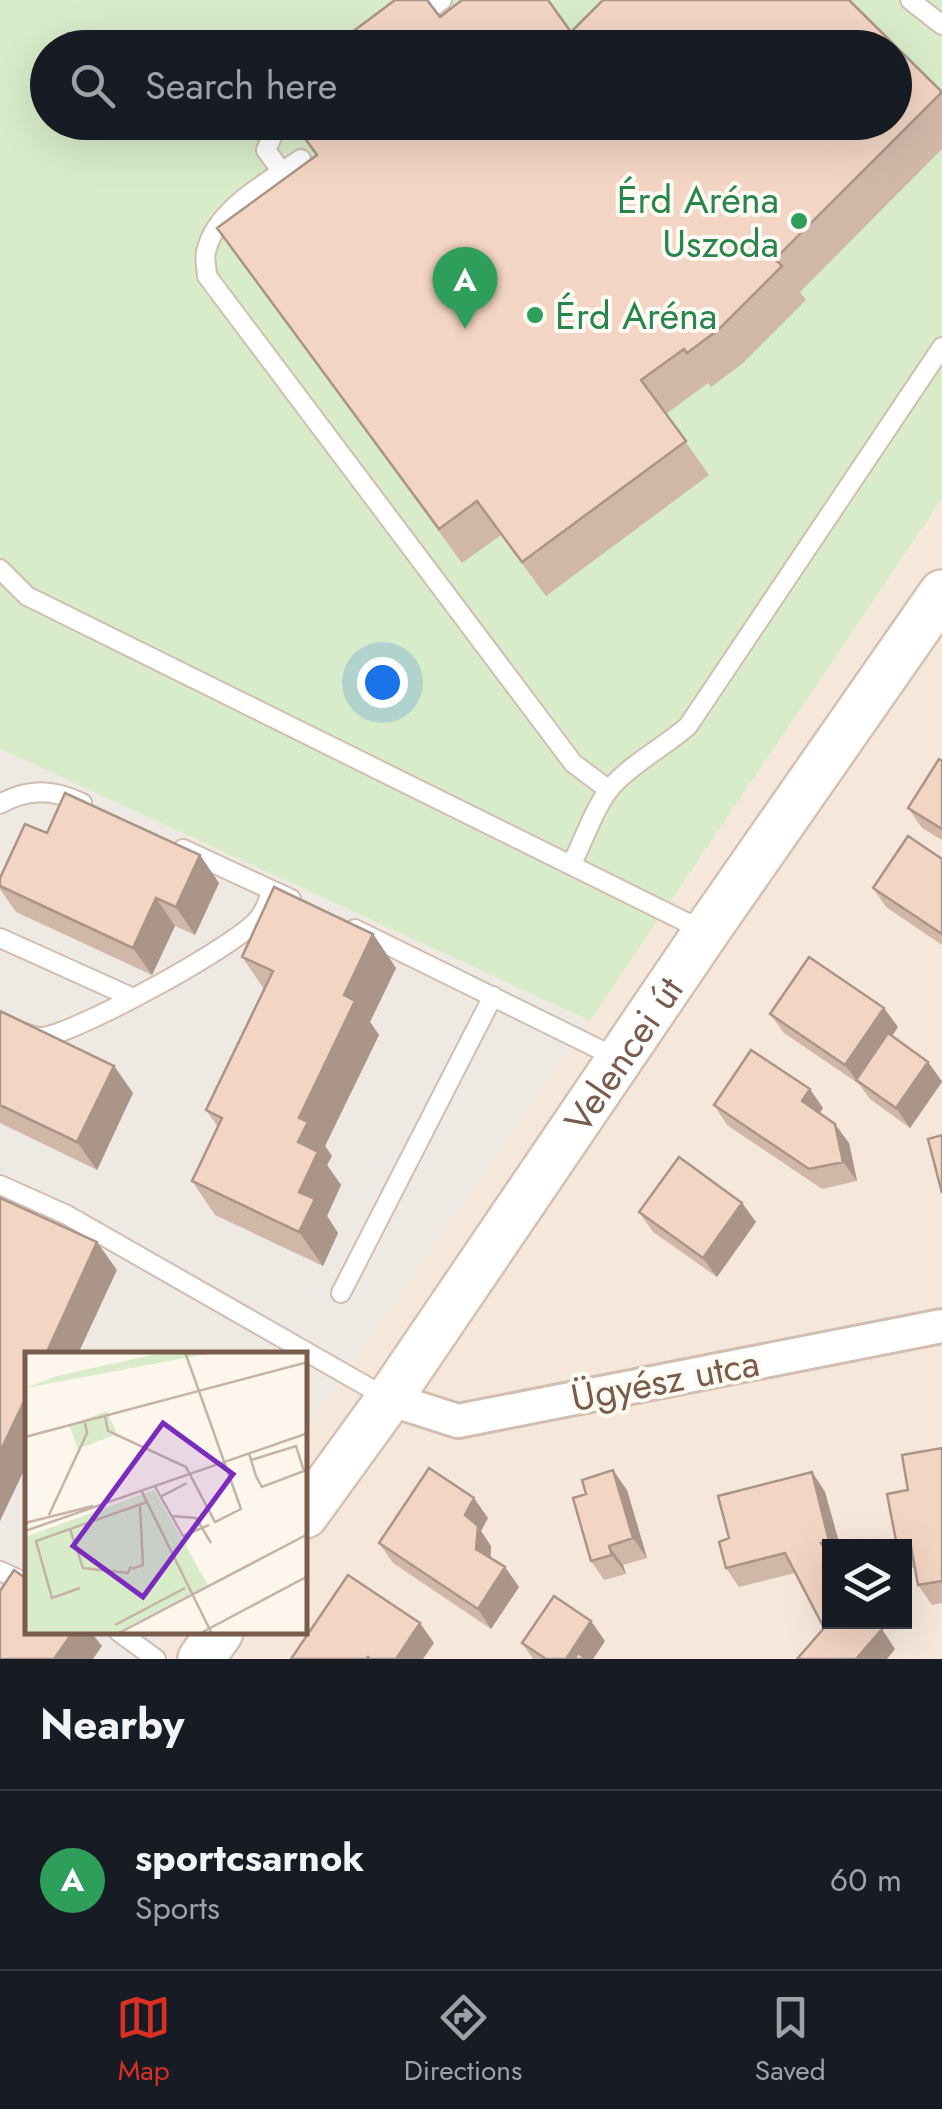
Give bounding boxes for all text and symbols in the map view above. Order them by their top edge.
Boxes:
search box [30,30,912,140]
icon: search [65,58,120,113]
text: Search here [145,58,337,113]
place label: Érd Aréna Uszoda [617,172,779,271]
marker: Érd Aréna Uszoda [788,210,810,232]
pin: A [432,246,498,329]
place label: Érd Aréna [555,288,717,343]
marker: Érd Aréna [524,304,546,326]
your location [357,657,408,708]
street label: Velencei út [550,965,696,1143]
street label: Ügyész utca [566,1335,764,1425]
inset map [25,1352,308,1634]
map controls [822,1539,912,1629]
button: layers [822,1539,912,1629]
text: Nearby [40,1694,184,1755]
text: sportcsarnok [135,1830,364,1885]
text: A [61,1857,84,1903]
text: 60 m [830,1857,902,1903]
text: Sports [135,1885,220,1931]
tab: Map [116,1990,171,2091]
tab: Directions [404,1990,522,2091]
tab: Saved [755,1990,826,2091]

